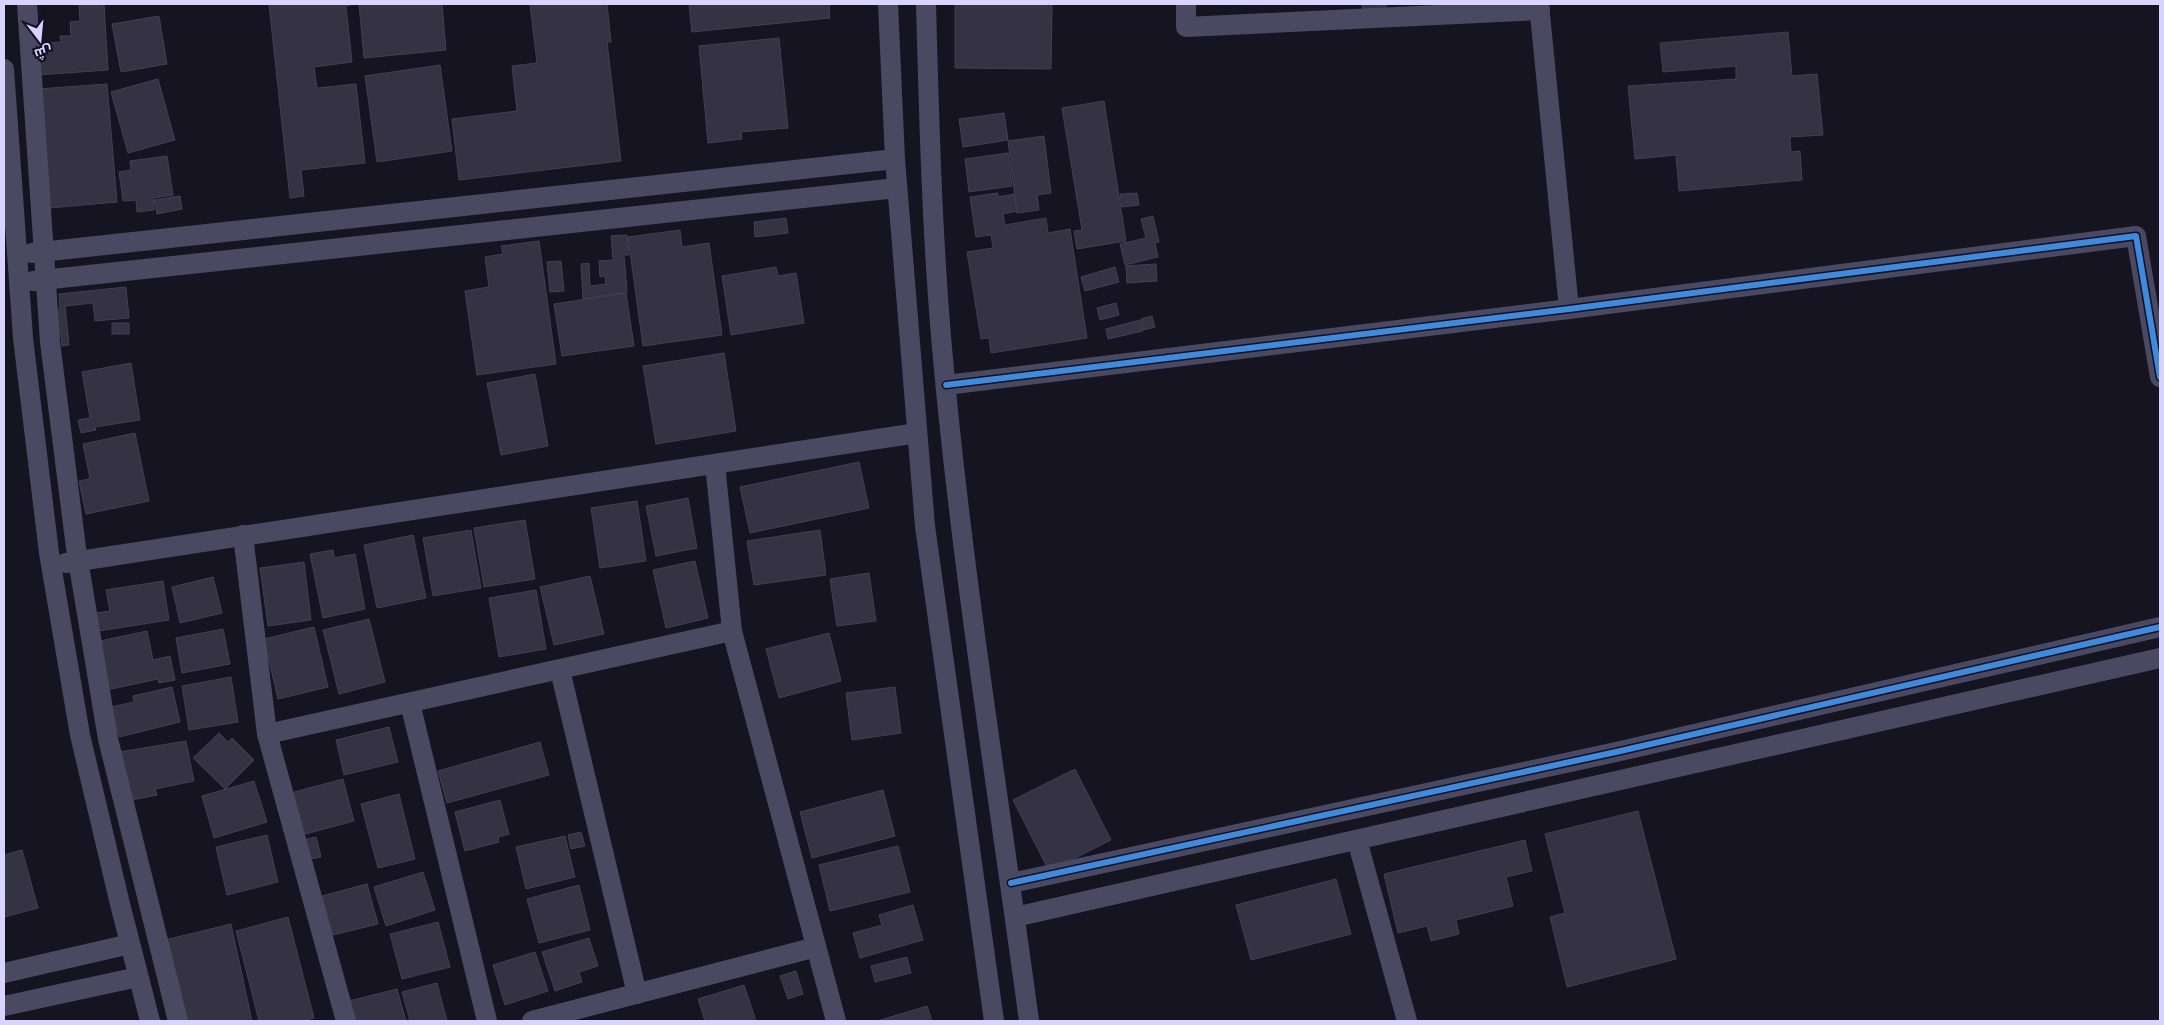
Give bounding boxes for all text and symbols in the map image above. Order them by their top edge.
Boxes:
north arrow [15,15,65,65]
text: ش [32,41,54,63]

